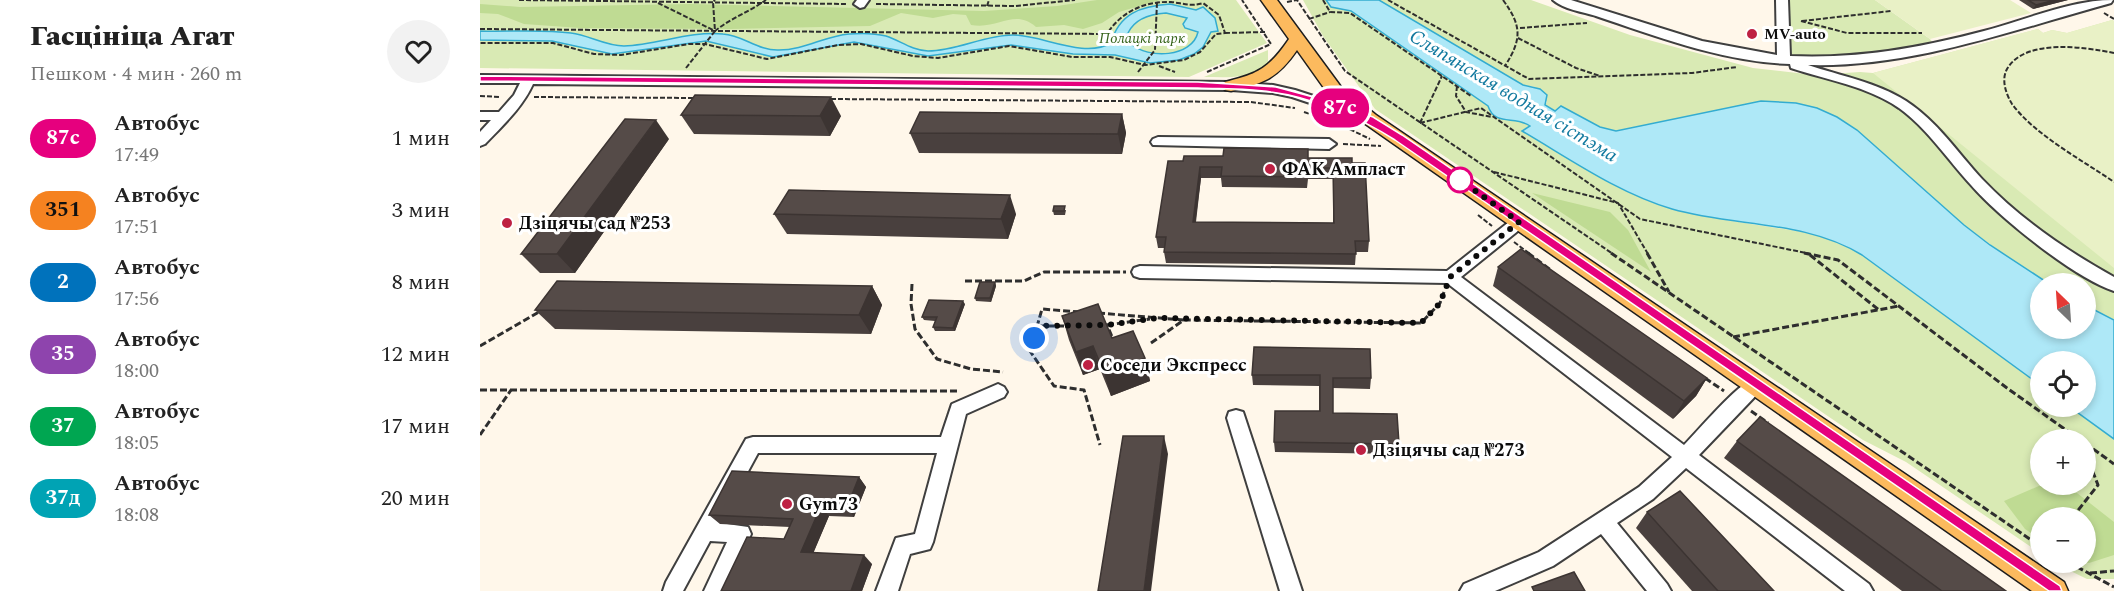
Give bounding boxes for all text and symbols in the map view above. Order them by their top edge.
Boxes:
text: Гасцініца Агат [30,15,234,58]
button: heart [387,20,450,83]
water label: Сляпянская водная сістэма [1403,21,1624,170]
place label: MV-auto [1764,23,1826,46]
park label: Полацкі парк [1099,27,1185,50]
marker: MV-auto [1745,27,1759,41]
text: Пешком · 4 мин · 260 m [30,59,242,89]
line badge: 87с [1306,88,1374,128]
text: 87с [1323,92,1357,124]
text: Автобус [114,107,200,140]
text: 87с [46,122,80,154]
text: 1 мин [392,122,450,155]
text: 17:49 [114,140,159,170]
place label: ФАК Ампласт [1282,156,1405,183]
marker: ФАК Ампласт [1263,162,1277,176]
unlabelled marker [1447,167,1473,193]
text: Автобус [114,179,200,212]
text: 351 [45,194,81,226]
text: 3 мин [392,194,450,227]
place label: Дзіцячы сад №253 [519,210,671,237]
text: 17:51 [114,212,159,242]
marker: Дзіцячы сад №253 [500,216,514,230]
text: Автобус [114,251,200,284]
text: 2 [57,266,69,298]
text: 8 мин [392,266,450,299]
north arrow [2030,273,2096,339]
map controls [2030,273,2096,573]
text: 17:56 [114,284,159,314]
text: Автобус [114,323,200,356]
your location [1019,323,1049,353]
text: 35 [51,338,75,370]
text: 12 мин [381,338,450,371]
button: locate [2030,351,2096,417]
place label: Соседи Экспресс [1100,352,1247,379]
text: 18:00 [114,356,159,386]
marker: Соседи Экспресс [1081,358,1095,372]
text: Автобус [114,395,200,428]
text: 37 [51,410,75,442]
text: 17 мин [381,410,450,443]
text: 18:05 [114,428,159,458]
button: + [2030,429,2096,495]
place label: Дзіцячы сад №273 [1373,437,1525,464]
marker: Дзіцячы сад №273 [1354,443,1368,457]
text: Автобус [114,467,200,500]
text: 37д [46,482,80,514]
text: 20 мин [381,482,450,515]
place label: Gym73 [799,491,858,518]
marker: Gym73 [780,497,794,511]
text: 18:08 [114,500,159,530]
button: − [2030,507,2096,573]

